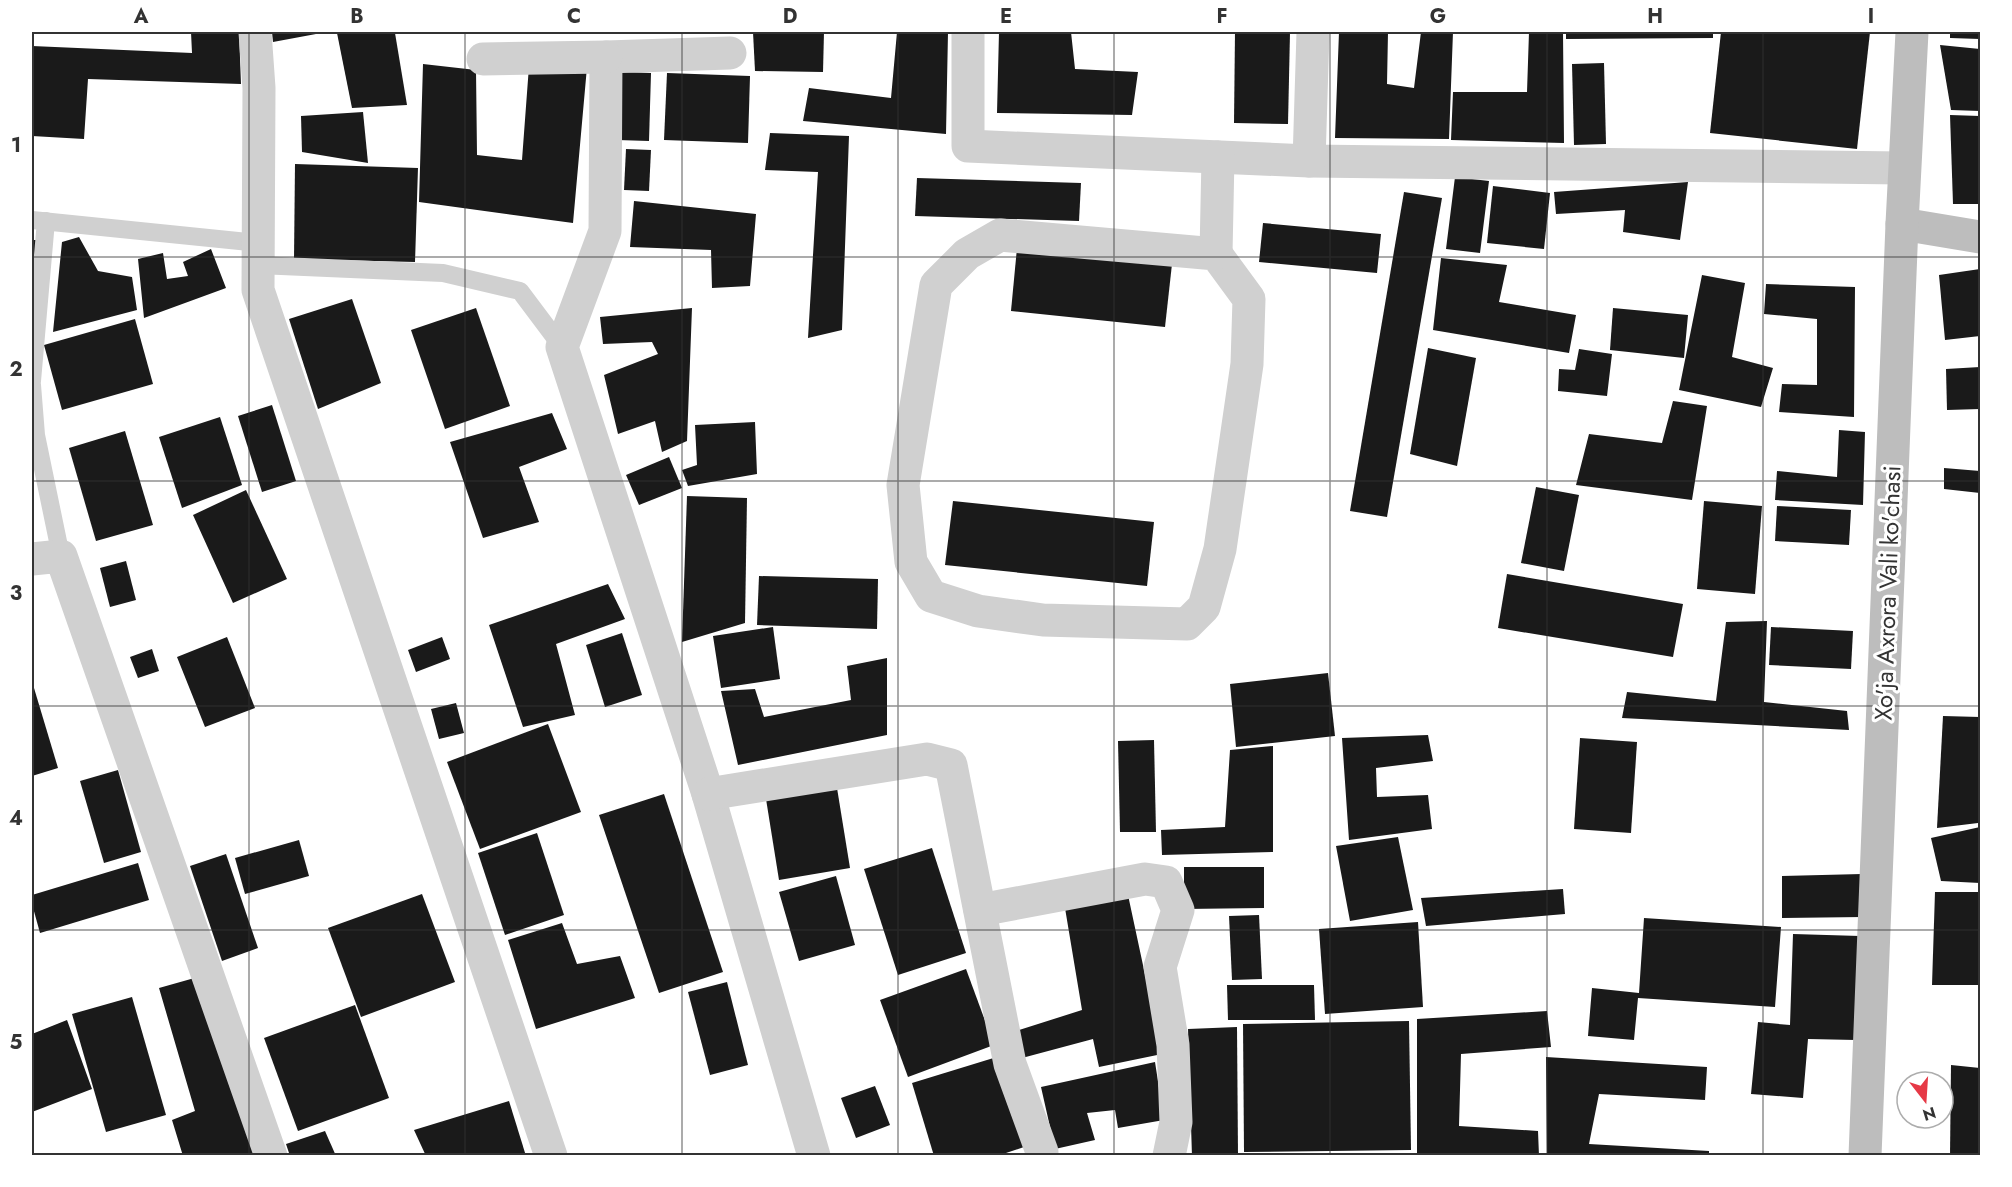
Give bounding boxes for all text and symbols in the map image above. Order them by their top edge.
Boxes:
text: A [133,2,149,31]
text: B [350,2,364,31]
text: C [567,2,581,31]
text: D [783,2,797,31]
text: E [1000,2,1012,31]
text: F [1216,2,1228,31]
text: G [1430,2,1446,31]
text: H [1647,2,1663,31]
text: I [1868,2,1874,31]
text: 1 [11,131,21,160]
text: 2 [9,355,23,384]
street label: Xo'ja Axrora Vali ko'chasi [1866,465,1909,721]
text: 3 [10,579,22,608]
text: 4 [9,804,23,833]
text: 5 [10,1028,23,1057]
north arrow [1895,1070,1955,1130]
text: N [1920,1101,1939,1127]

